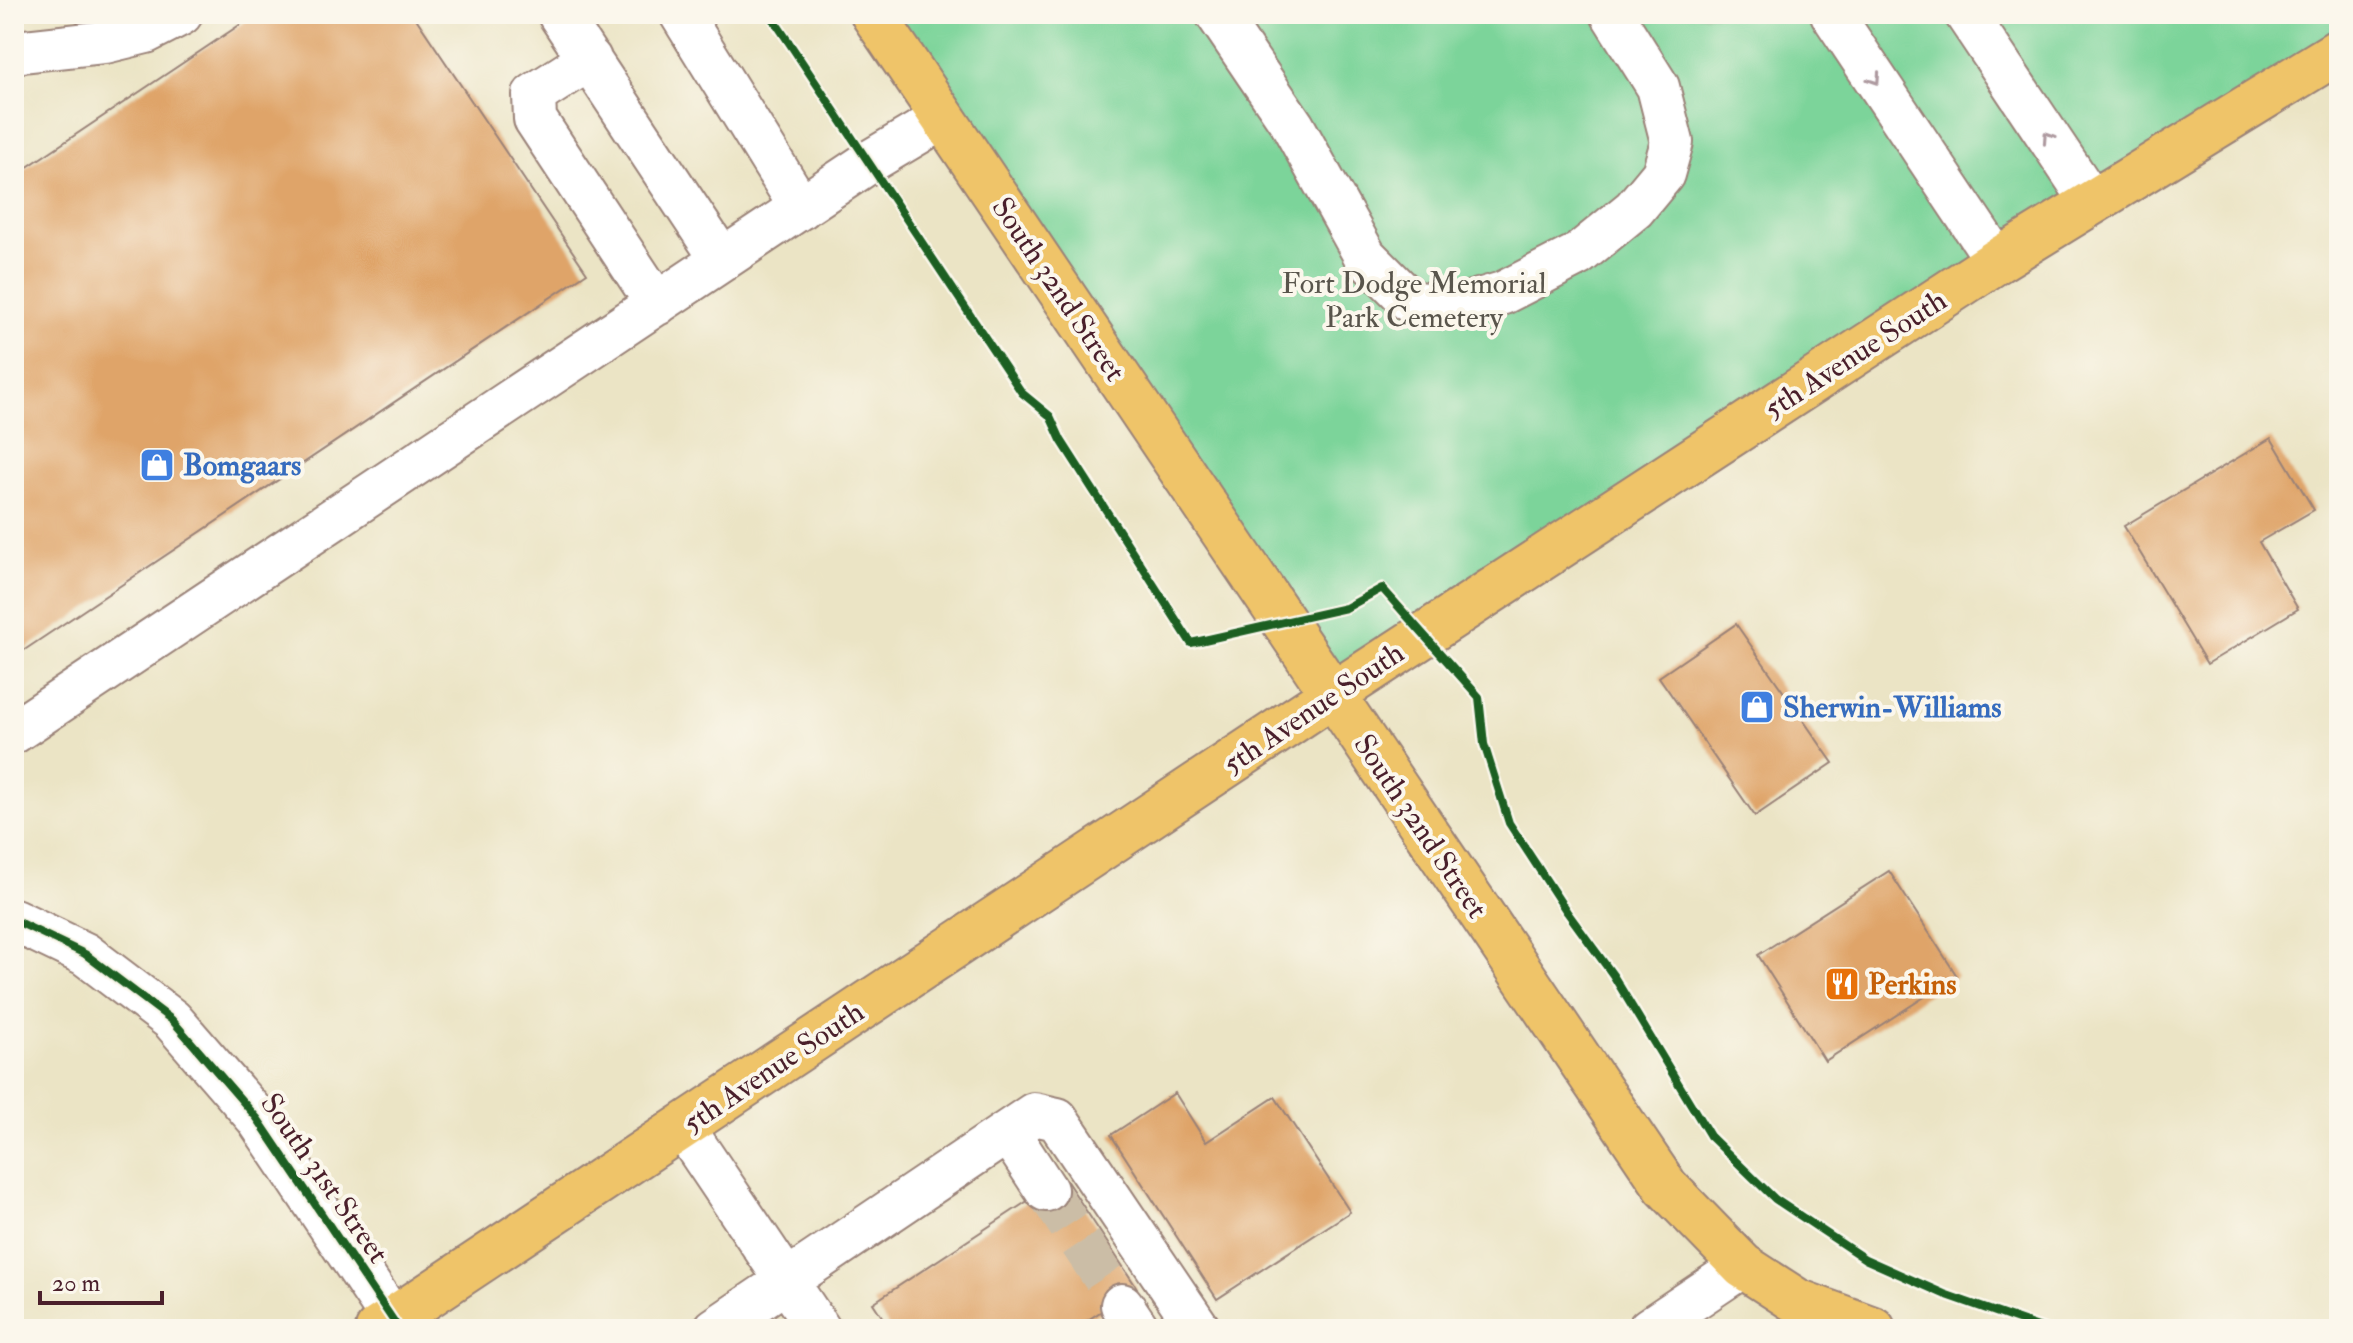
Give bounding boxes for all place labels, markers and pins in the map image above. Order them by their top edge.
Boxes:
shop icon: Bomgaars [138,446,176,484]
place label: Bomgaars [183,447,301,484]
shop icon: Sherwin-Williams [1738,688,1776,726]
place label: Sherwin-Williams [1783,689,2002,726]
restaurant icon: Perkins [1823,965,1861,1003]
place label: Perkins [1868,966,1956,1003]

